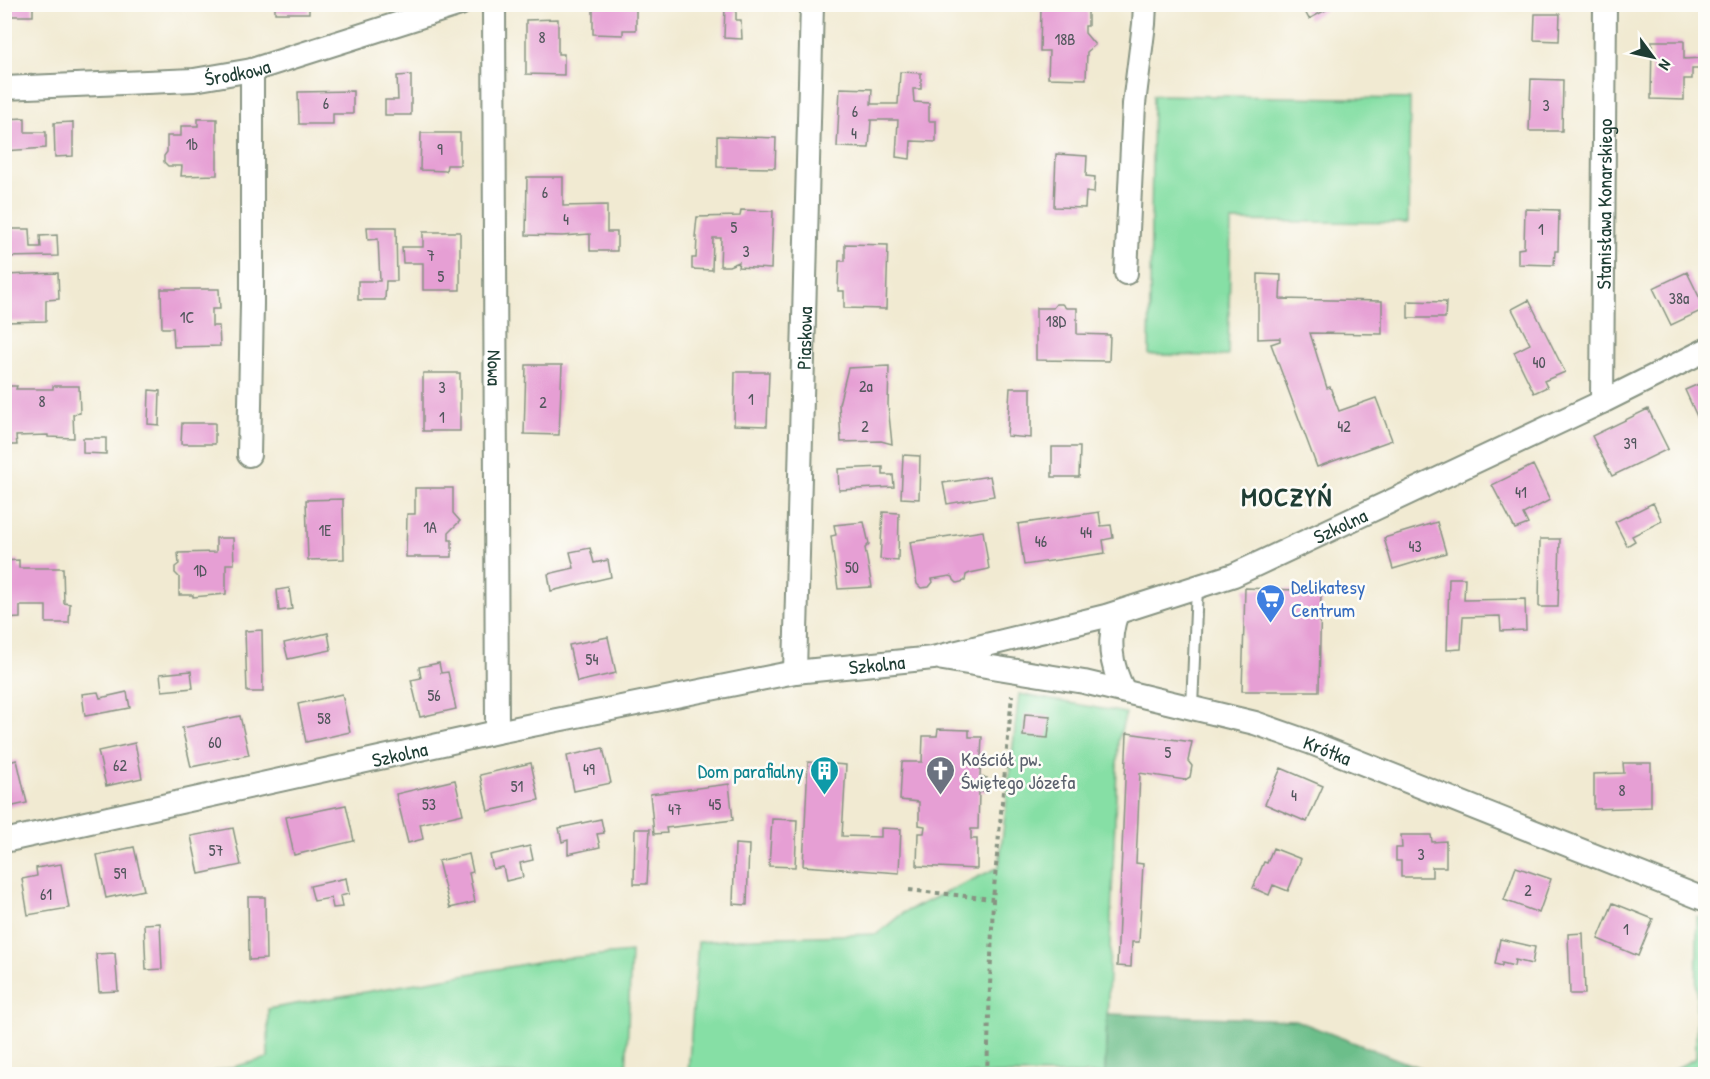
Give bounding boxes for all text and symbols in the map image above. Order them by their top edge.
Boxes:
house number: 8 [539,26,546,48]
north arrow [1623,27,1683,87]
house number: 18B [1055,28,1075,50]
street label: Środkowa [202,52,273,91]
text: N [1654,56,1677,75]
house number: 6 [323,92,329,114]
house number: 3 [1542,94,1550,116]
house number: 6 [852,100,858,122]
street label: Stanisława Konarskiego [1589,118,1618,290]
house number: 4 [851,122,857,144]
house number: 1b [186,133,198,155]
house number: 9 [437,138,443,160]
house number: 6 [542,181,548,203]
house number: 4 [563,208,569,230]
house number: 5 [731,216,738,238]
house number: 1 [1538,218,1544,240]
house number: 3 [742,240,750,262]
house number: 7 [427,244,435,266]
house number: 5 [438,265,445,287]
house number: 38a [1669,287,1689,309]
house number: 1C [180,306,195,328]
street label: Piaskowa [789,306,818,370]
house number: 18D [1046,310,1067,332]
street label: Nowa [482,350,509,386]
house number: 40 [1532,351,1546,373]
house number: 2a [859,375,873,397]
house number: 3 [438,376,446,398]
house number: 1 [748,388,754,410]
house number: 8 [39,390,46,412]
house number: 2 [539,391,547,413]
house number: 1 [439,406,445,428]
house number: 2 [861,415,869,437]
house number: 42 [1337,415,1351,437]
house number: 39 [1623,432,1637,454]
district label: MOCZYŃ [1241,479,1333,514]
house number: 41 [1515,481,1527,503]
street label: Szkolna [1309,501,1371,549]
house number: 1A [423,516,437,538]
house number: 1E [319,519,331,541]
house number: 44 [1080,521,1092,543]
house number: 46 [1035,530,1047,552]
house number: 43 [1408,535,1422,557]
house number: 50 [845,556,859,578]
house number: 1D [193,559,207,581]
place label: Delikatesy Centrum [1291,573,1365,623]
supermarket icon: Delikatesy Centrum [1254,582,1286,624]
street label: Szkolna [847,647,906,680]
house number: 54 [586,648,598,670]
house number: 56 [427,684,441,706]
house number: 58 [317,707,331,729]
street label: Krótka [1300,728,1356,771]
house number: 60 [208,731,222,753]
street label: Szkolna [369,734,430,773]
house number: 5 [1165,741,1172,763]
place label: Kościół pw. Świętego Józefa [961,745,1075,795]
house number: 62 [113,754,127,776]
building icon: Dom parafialny [809,754,841,796]
church icon: Kościół pw. Świętego Józefa [924,754,956,796]
place label: Dom parafialny [698,757,804,784]
house number: 49 [583,758,595,780]
house number: 51 [511,775,523,797]
house number: 8 [1619,779,1626,801]
house number: 4 [1291,784,1297,806]
house number: 53 [422,793,436,815]
house number: 45 [709,793,722,815]
house number: 47 [668,798,682,820]
house number: 57 [209,839,223,861]
house number: 3 [1417,843,1425,865]
house number: 59 [114,862,126,884]
house number: 2 [1524,879,1532,901]
house number: 61 [40,883,52,905]
house number: 1 [1623,918,1629,940]

